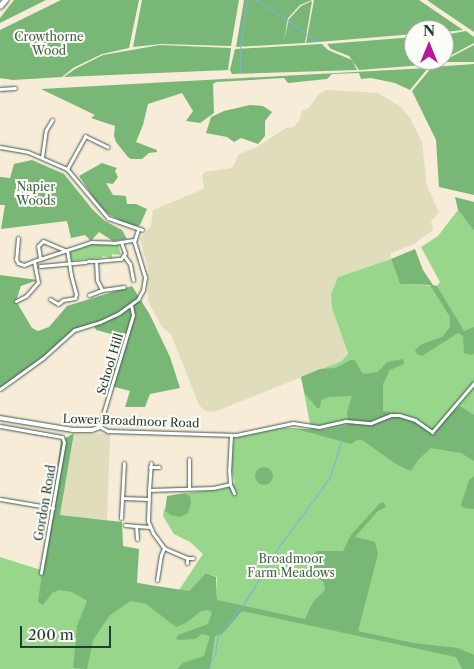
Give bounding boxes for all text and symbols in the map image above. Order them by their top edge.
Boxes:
north arrow [404,20,454,70]
text: N [423,22,435,40]
park label: Crowthorne Wood [14,30,84,58]
park label: Napier Woods [16,180,56,208]
street label: School Hill [94,332,126,396]
street label: Lower Broadmoor Road [62,411,200,431]
street label: Gordon Road [31,464,59,542]
park label: Broadmoor Farm Meadows [247,552,335,580]
scale bar [22,616,114,648]
text: 200 m [28,625,74,644]

